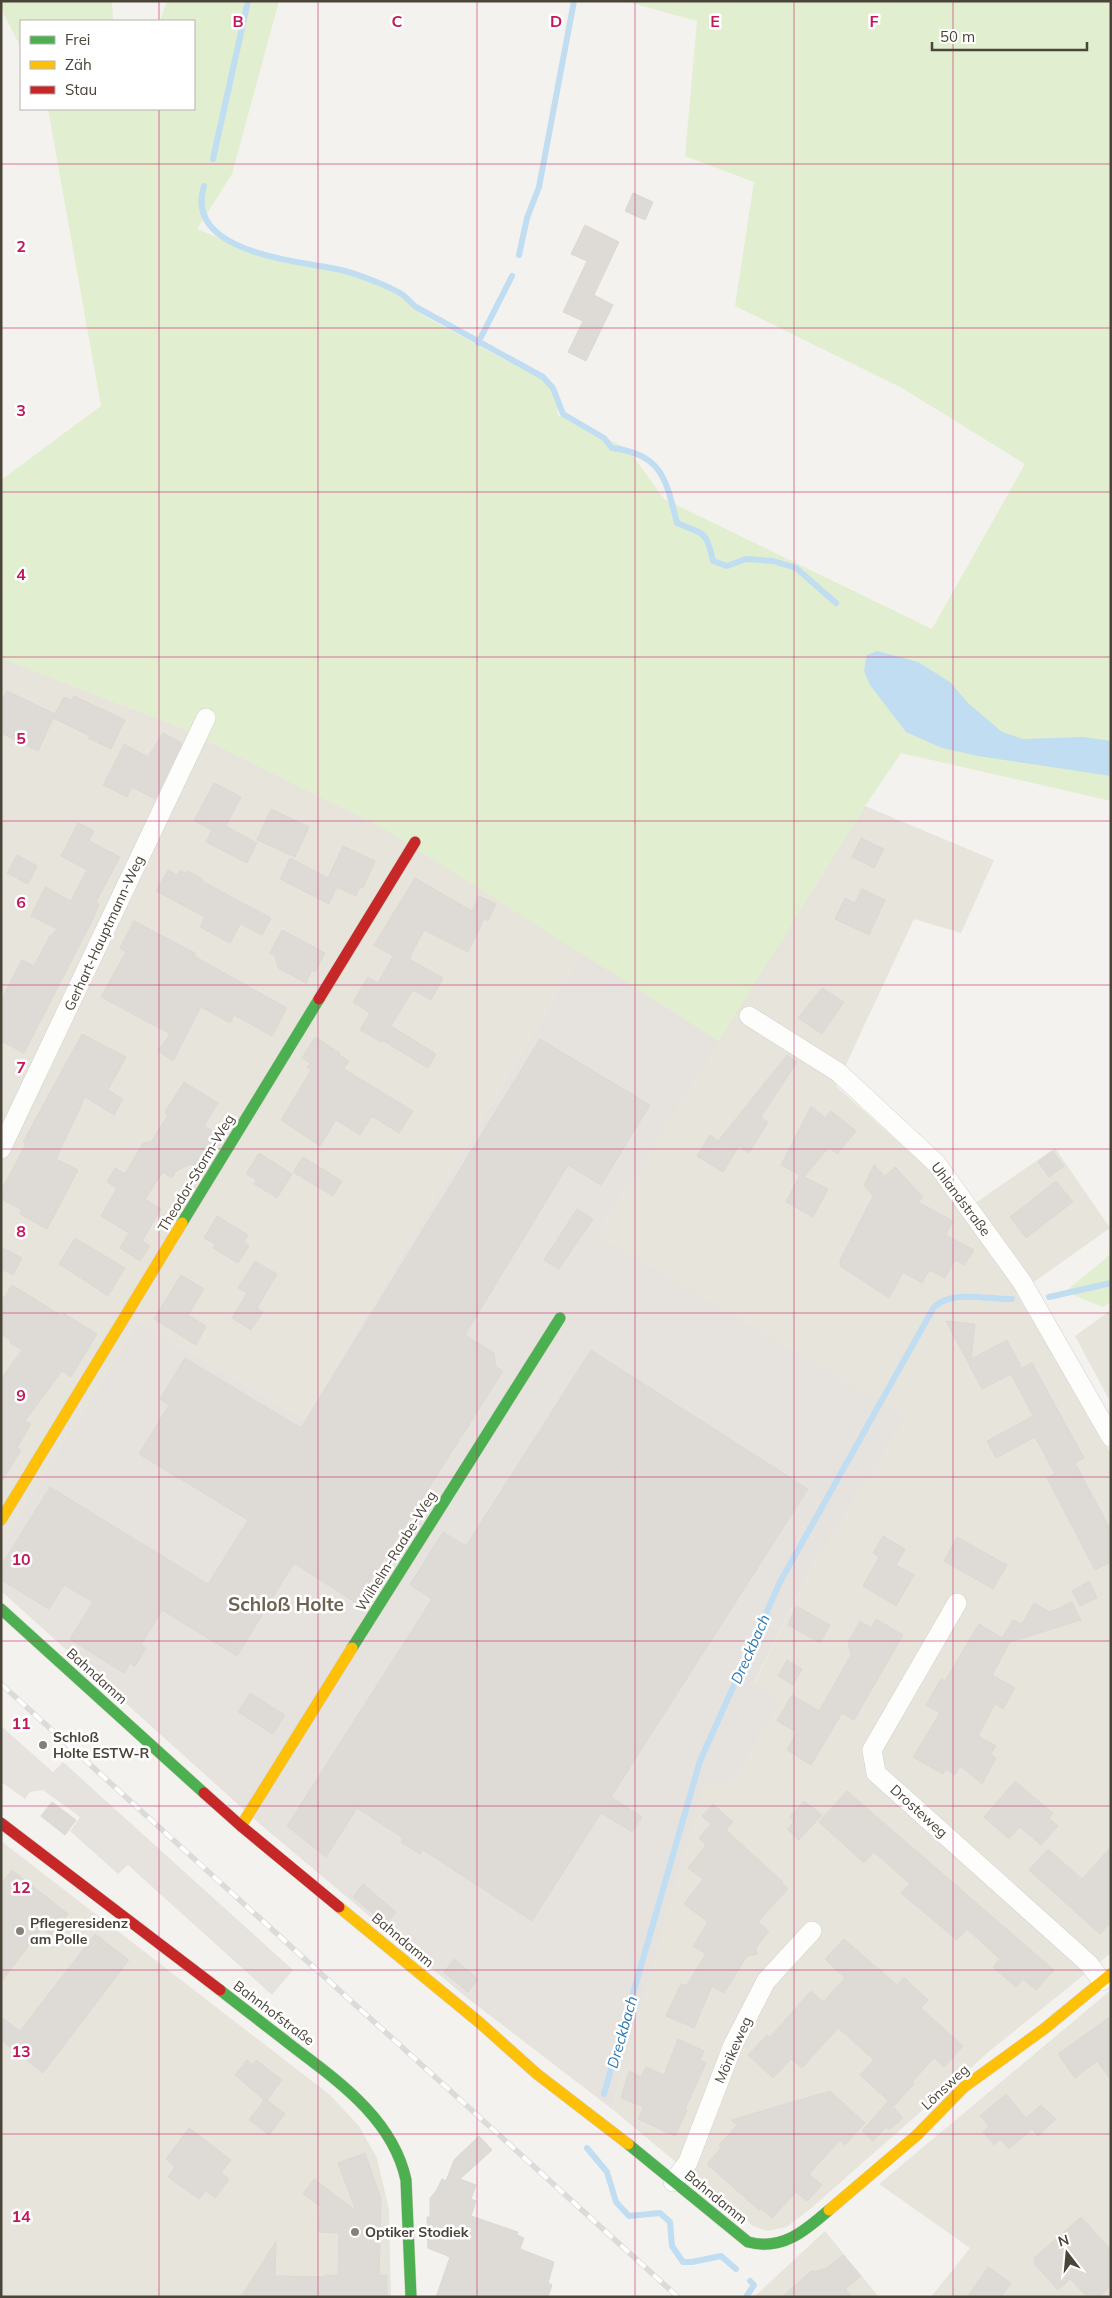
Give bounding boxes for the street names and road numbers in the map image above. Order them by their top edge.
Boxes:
street label: Gerhart-Hauptmann-Weg [60,852,148,1014]
street label: Theodor-Storm-Weg [154,1111,238,1235]
street label: Uhlandstraße [927,1158,995,1240]
street label: Wilhelm-Raabe-Weg [352,1488,440,1614]
street label: Bahndamm [63,1644,131,1708]
street label: Drosteweg [887,1781,951,1841]
street label: Bahndamm [368,1909,438,1971]
street label: Bahnhofstraße [230,1977,318,2049]
street label: Mörikeweg [710,2014,756,2086]
street label: Lönsweg [917,2060,973,2114]
street label: Bahndamm [681,2166,751,2228]

